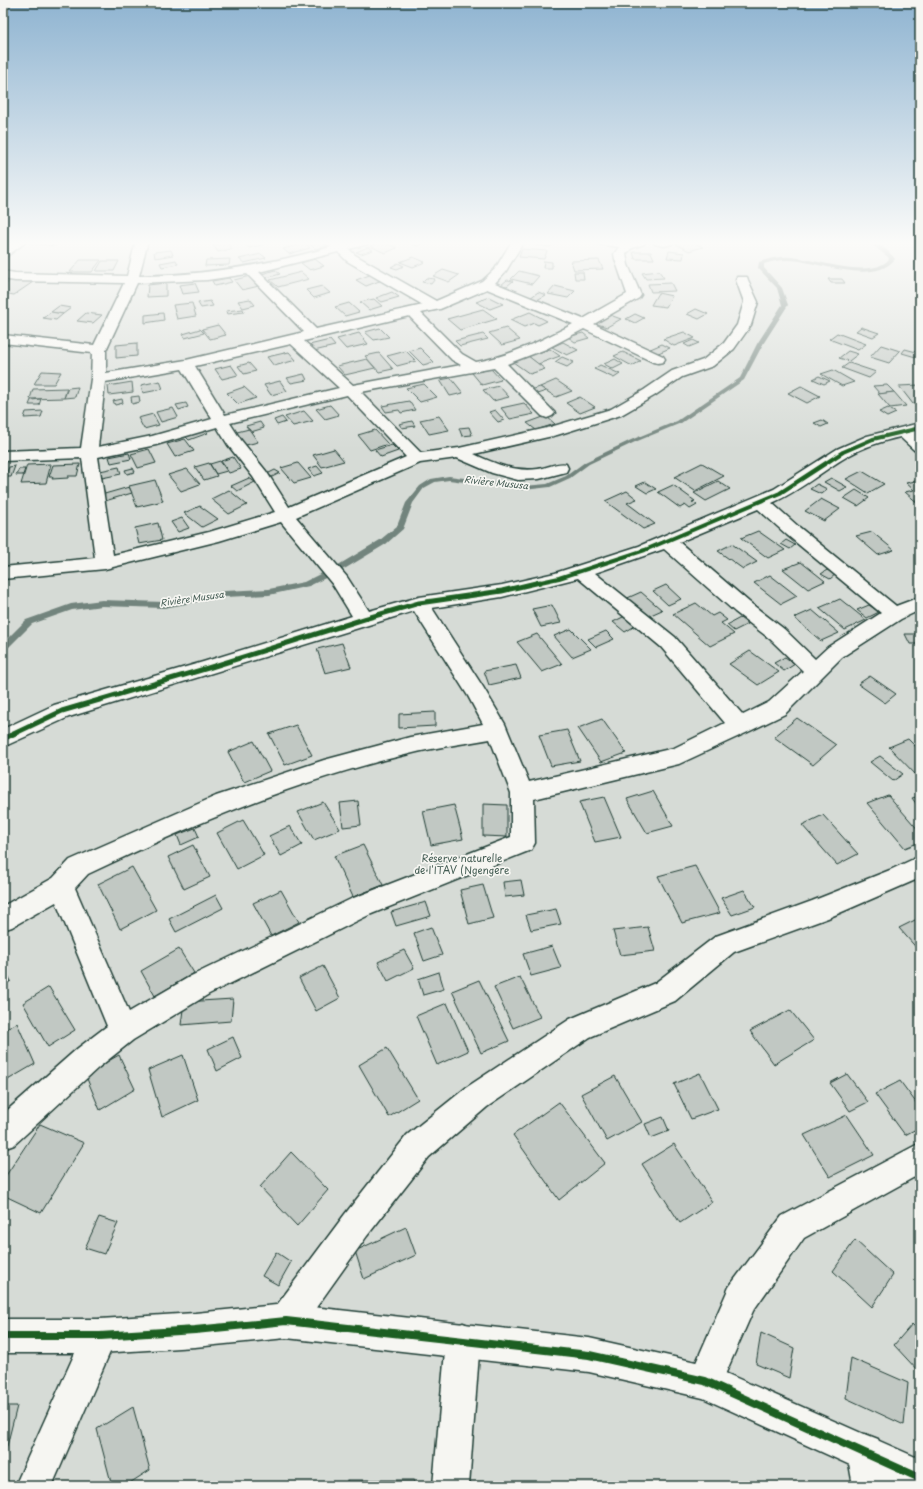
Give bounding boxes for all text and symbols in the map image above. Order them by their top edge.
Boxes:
water label: Rivière Mususa [463,472,529,492]
water label: Rivière Mususa [159,587,225,609]
park label: Réserve naturelle de l'ITAV (Ngengere [414,850,510,877]

